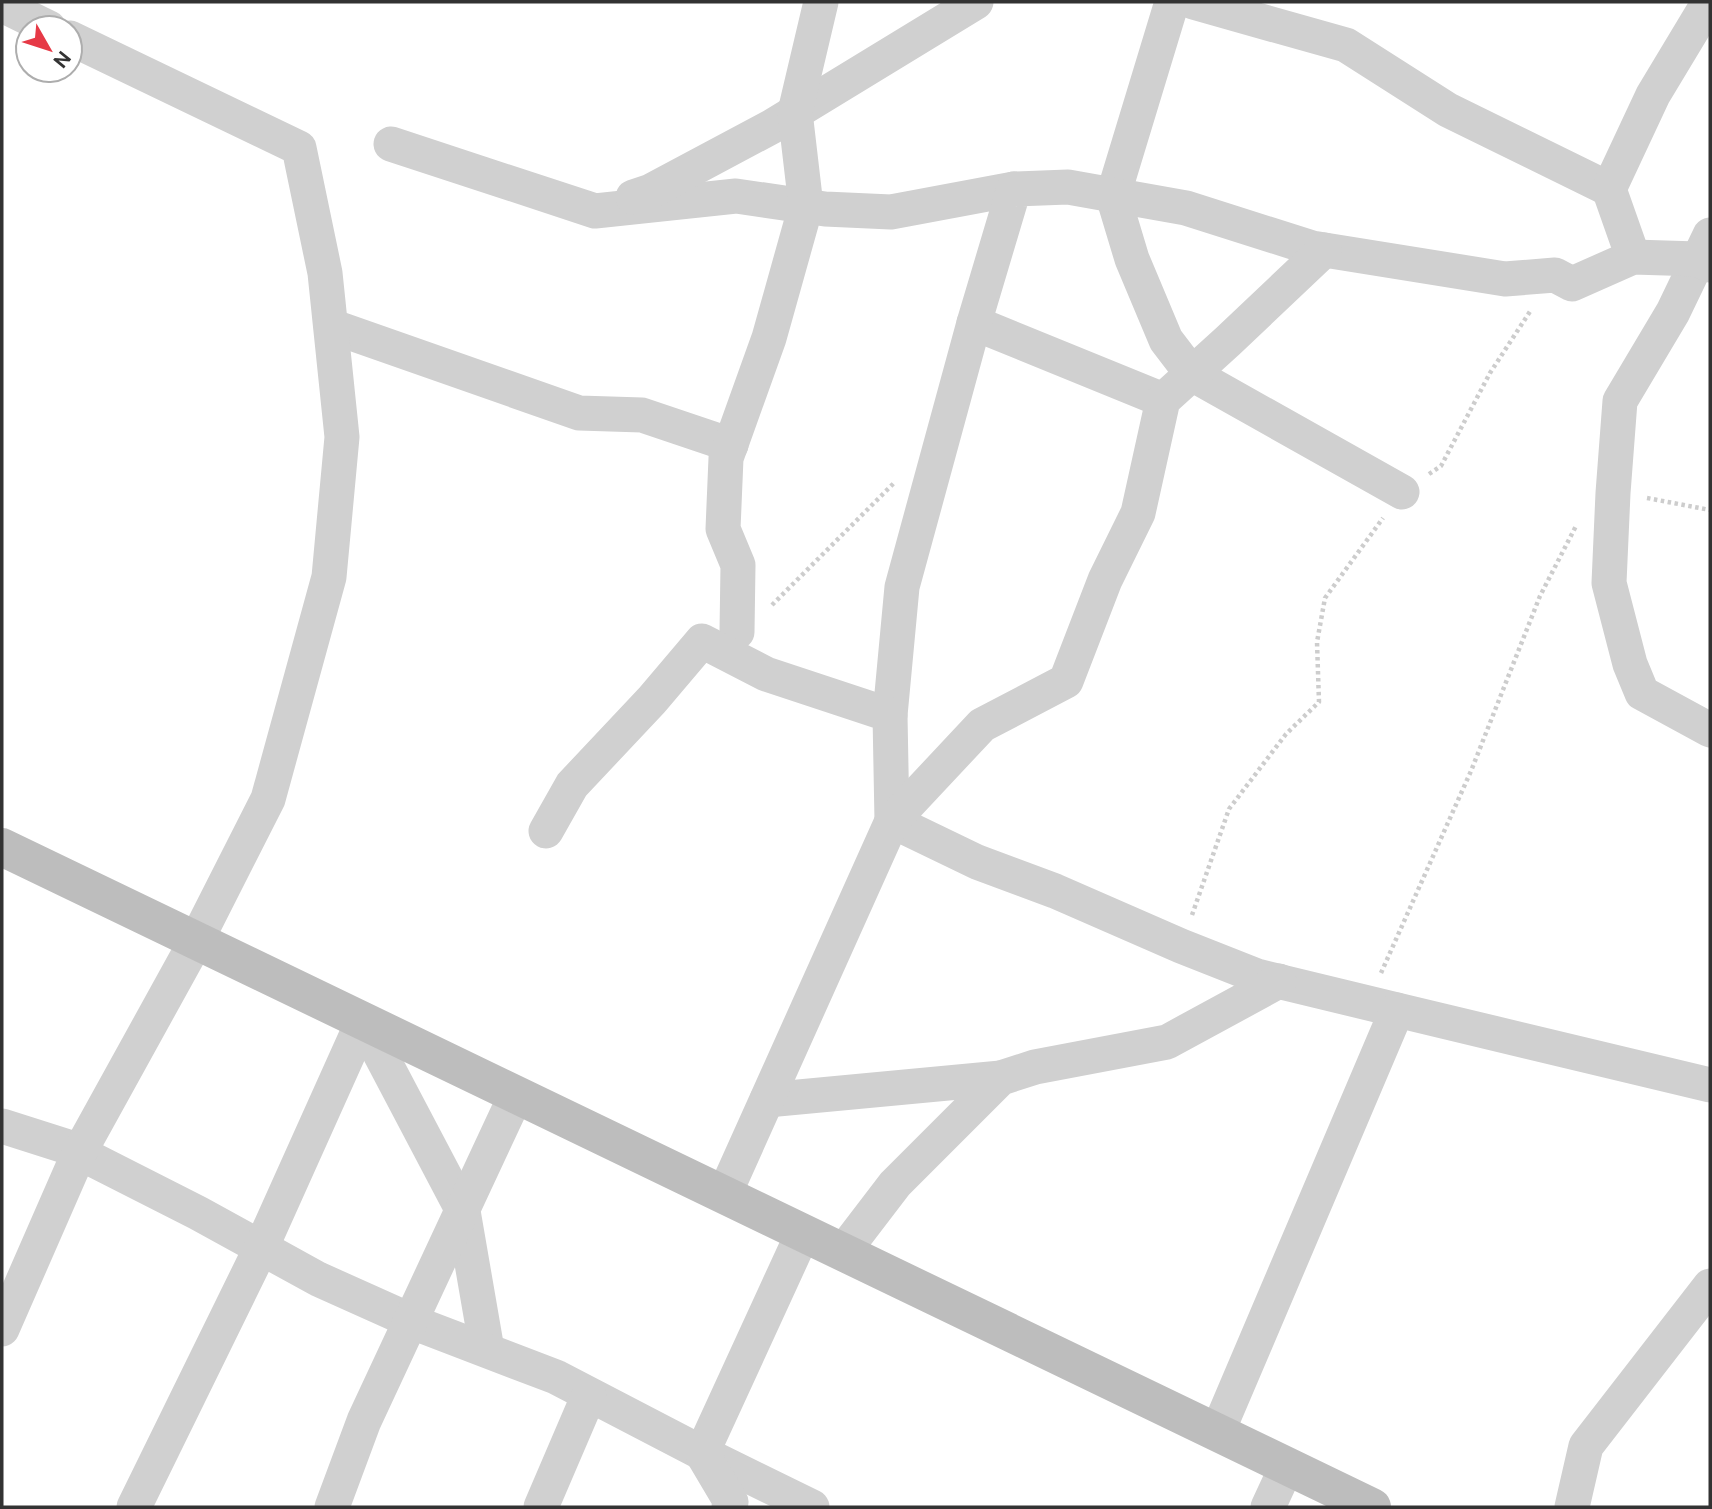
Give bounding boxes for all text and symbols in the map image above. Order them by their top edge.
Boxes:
north arrow [14,14,84,84]
text: N [49,47,75,72]

